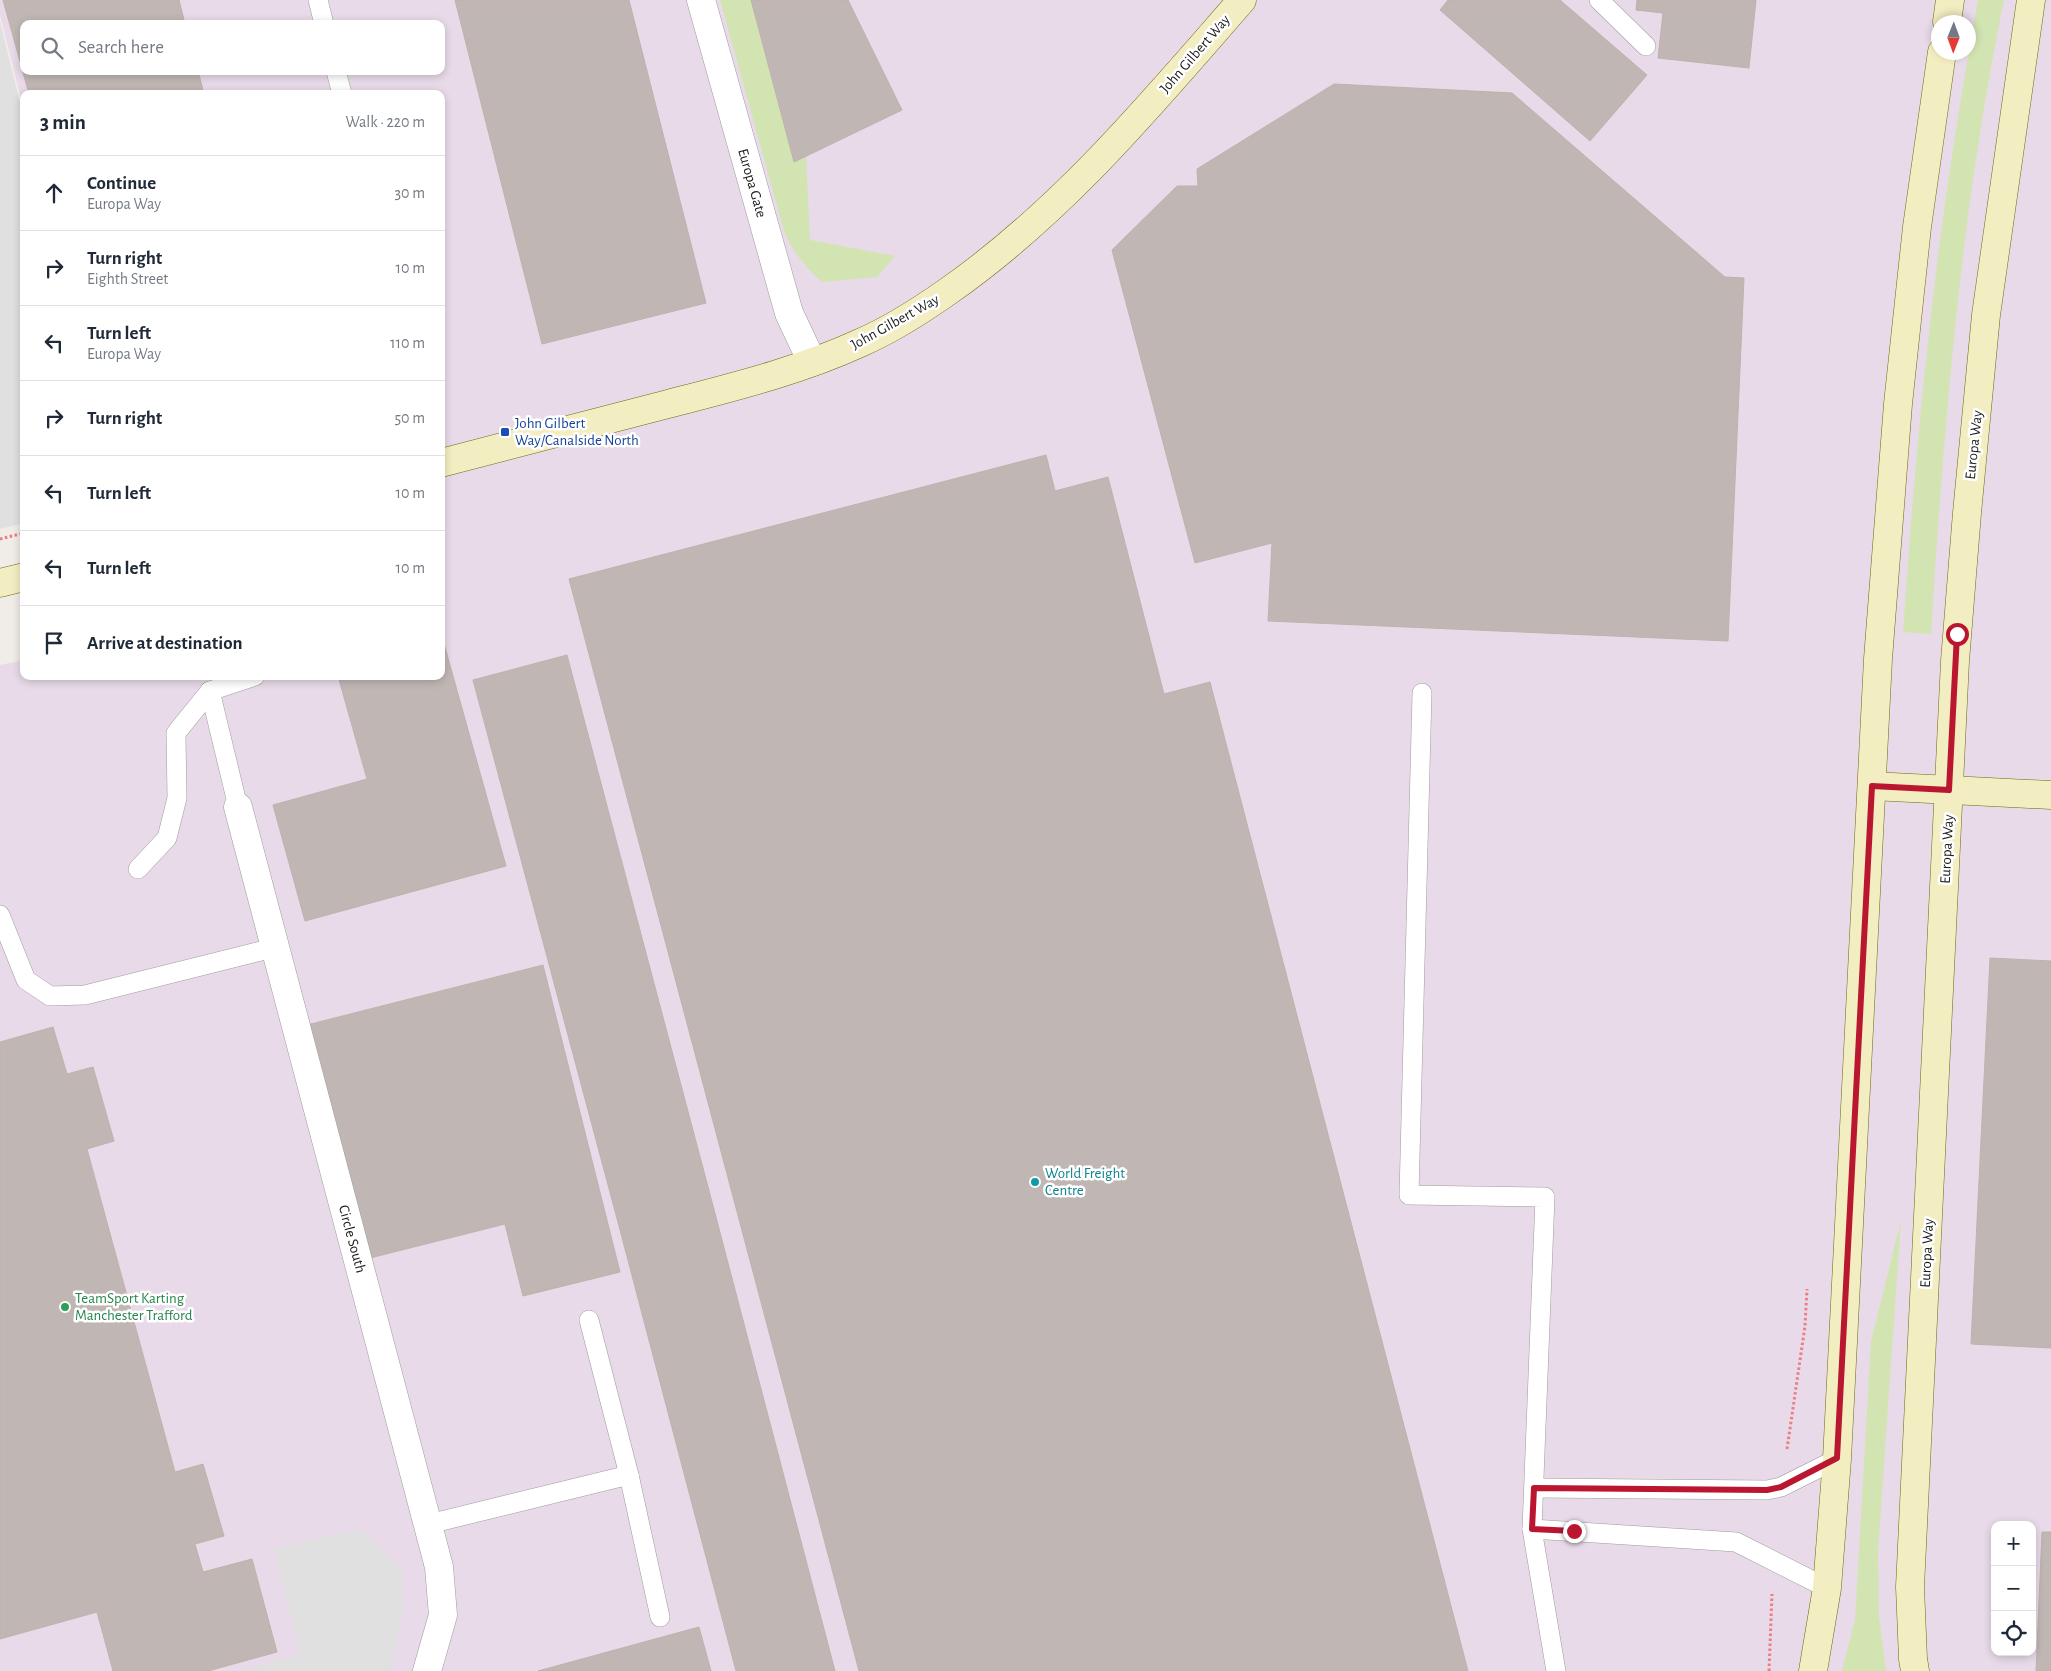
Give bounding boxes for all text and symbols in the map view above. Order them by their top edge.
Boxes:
street label: John Gilbert Way [1157,12,1233,96]
north arrow [1931,15,1976,60]
search box [20,20,445,75]
icon: search [38,34,66,62]
text: Search here [78,38,164,57]
text: 3 min [40,112,86,133]
text: Walk · 220 m [346,114,425,130]
street label: Europa Gate [735,147,769,219]
text: Continue [87,174,156,193]
icon: ahead [40,179,68,207]
text: 30 m [395,185,425,201]
text: Europa Way [87,196,161,212]
text: Turn right [87,249,162,268]
icon: right [40,254,68,282]
text: 10 m [396,260,425,276]
text: Eighth Street [87,271,168,287]
street label: John Gilbert Way [848,291,942,352]
text: Turn left [87,324,151,343]
icon: left [40,329,68,357]
text: 110 m [390,335,425,351]
text: Europa Way [87,346,161,362]
icon: right [40,404,68,432]
text: Turn right [87,409,162,428]
street label: Europa Way [1963,409,1985,480]
text: 50 m [394,410,425,426]
place label: John Gilbert Way/Canalside North [515,416,639,448]
marker: John Gilbert Way/Canalside North [499,426,511,438]
icon: left [40,479,68,507]
text: Turn left [87,484,151,503]
text: 10 m [396,485,425,501]
icon: left [40,554,68,582]
text: Turn left [87,559,151,578]
text: 10 m [396,560,425,576]
route start [1946,623,1969,646]
icon: arrive [40,629,68,657]
text: Arrive at destination [87,634,243,653]
street label: Europa Way [1938,813,1956,884]
place label: World Freight Centre [1045,1166,1125,1198]
marker: World Freight Centre [1029,1176,1041,1188]
street label: Circle South [336,1203,368,1275]
street label: Europa Way [1918,1217,1936,1288]
place label: TeamSport Karting Manchester Trafford [75,1291,193,1323]
marker: TeamSport Karting Manchester Trafford [59,1301,71,1313]
route end [1563,1520,1586,1543]
map controls [1991,1521,2036,1656]
button: + [1991,1521,2036,1566]
button: − [1991,1566,2036,1611]
button: locate [1991,1611,2036,1656]

